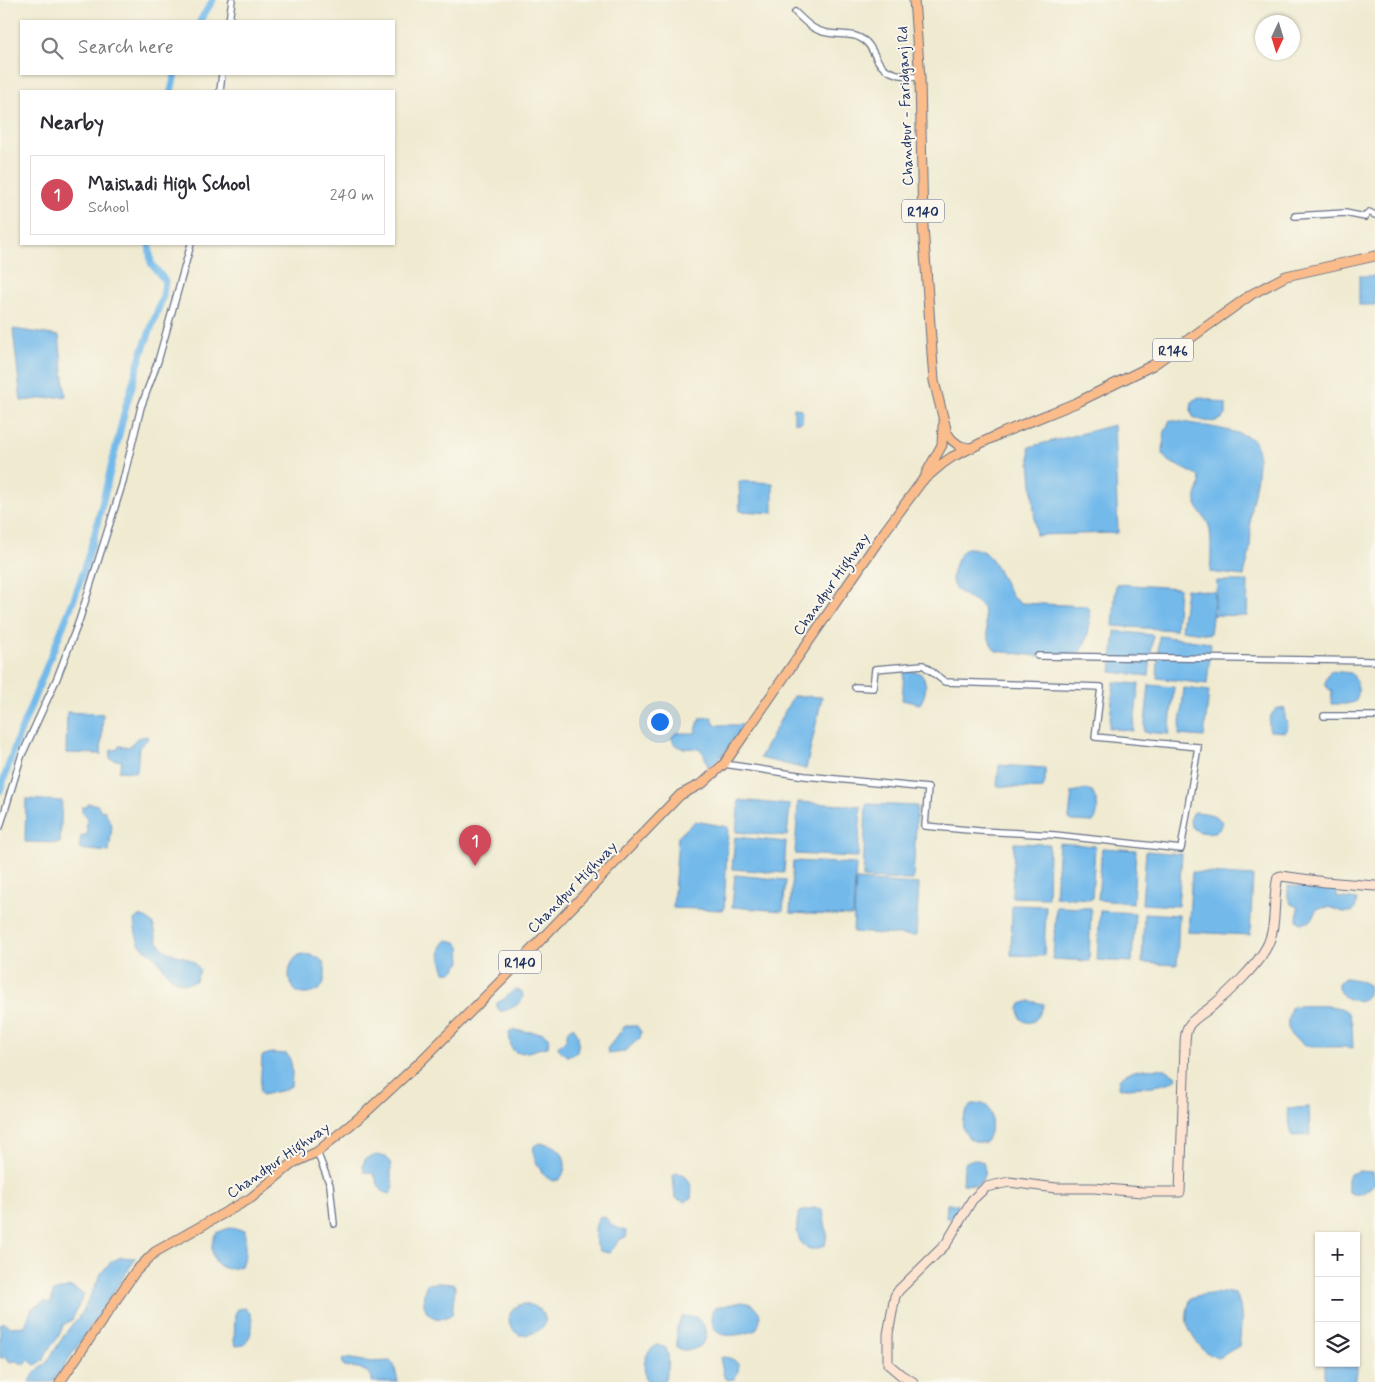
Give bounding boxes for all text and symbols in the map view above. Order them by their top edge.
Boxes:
north arrow [1255,15,1300,60]
search box [20,20,395,75]
street label: Chandpur - Faridganj Rd [893,26,919,186]
icon: search [38,34,66,62]
text: Search here [78,35,174,60]
text: Nearby [40,109,104,137]
text: Maishadi High School [88,172,250,197]
text: 1 [53,185,61,206]
text: 240 m [330,185,374,206]
text: School [88,197,129,218]
road number: R140 [902,200,944,222]
road number: R146 [1153,338,1193,362]
street label: Chandpur Highway [789,529,876,640]
your location [647,709,673,735]
pin: 1 [459,825,491,866]
street label: Chandpur Highway [524,837,623,939]
road number: R140 [499,950,541,974]
street label: Chandpur Highway [223,1118,335,1205]
map controls [1315,1232,1360,1367]
button: + [1315,1232,1360,1277]
button: − [1315,1277,1360,1322]
button: layers [1315,1322,1360,1367]

